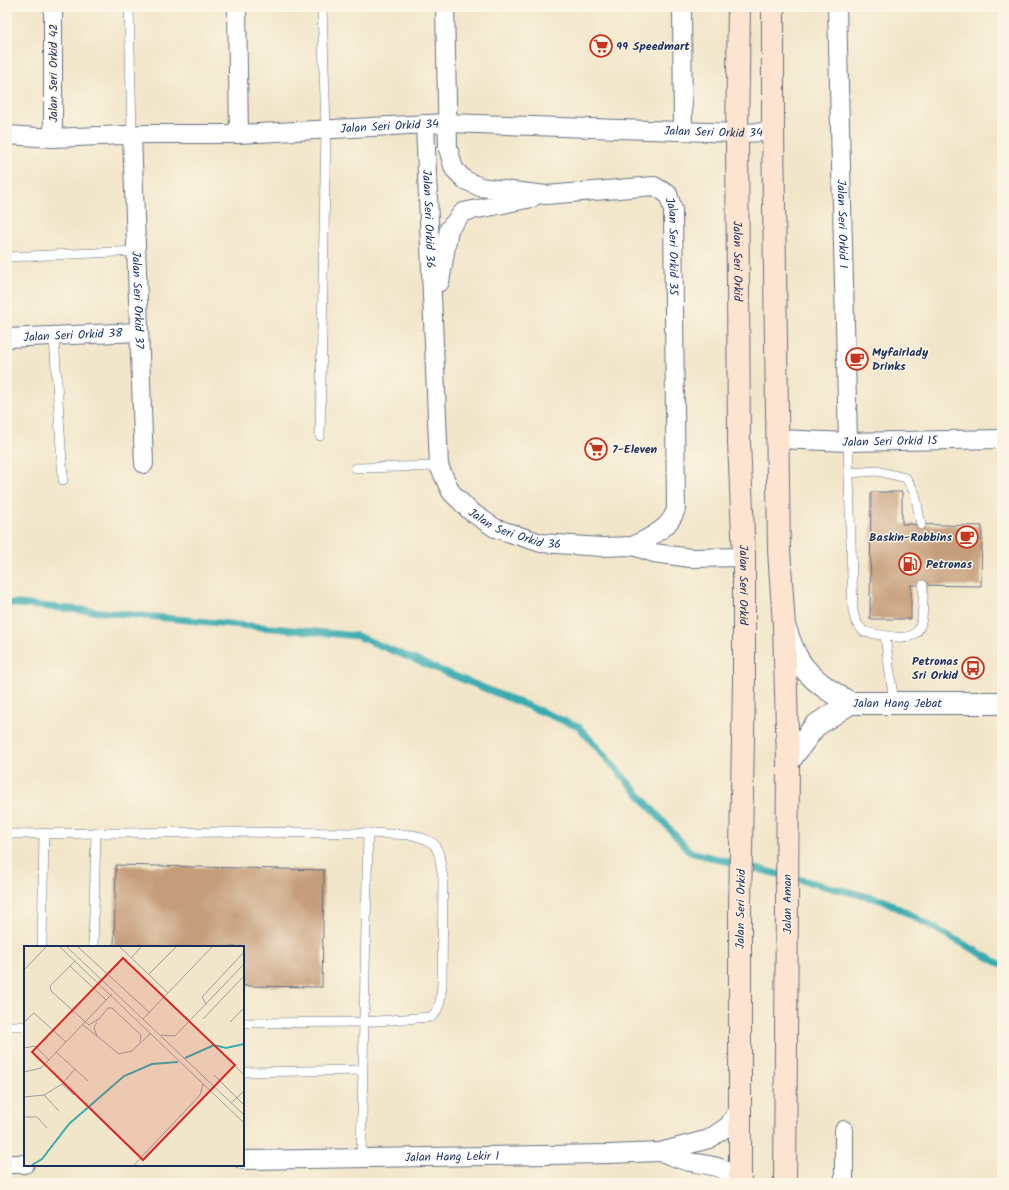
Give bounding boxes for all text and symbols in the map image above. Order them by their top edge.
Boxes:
street label: Jalan Seri Orkid 42 [44,24,63,122]
supermarket icon: 99 Speedmart [588,33,614,59]
place label: 99 Speedmart [616,37,690,56]
street label: Jalan Seri Orkid 34 [340,114,440,138]
street label: Jalan Seri Orkid 34 [664,121,763,143]
street label: Jalan Seri Orkid 36 [417,169,440,269]
street label: Jalan Seri Orkid 1 [832,179,853,269]
street label: Jalan Seri Orkid 35 [660,195,683,297]
street label: Jalan Seri Orkid [728,221,748,302]
street label: Jalan Seri Orkid 37 [127,251,149,349]
street label: Jalan Seri Orkid 38 [23,323,124,347]
place label: Myfairlady Drinks [872,343,929,376]
cafe icon: Myfairlady Drinks [844,346,870,372]
street label: Jalan Seri Orkid 15 [842,431,939,452]
supermarket icon: 7-Eleven [583,436,609,462]
place label: 7-Eleven [612,440,658,459]
street label: Jalan Seri Orkid 36 [465,503,562,554]
cafe icon: Baskin-Robbins [954,524,980,550]
place label: Baskin-Robbins [869,528,952,547]
street label: Jalan Seri Orkid [734,544,754,626]
fuel station icon: Petronas [897,551,923,577]
place label: Petronas [926,555,972,574]
place label: Petronas Sri Orkid [912,652,959,685]
bus stop icon: Petronas Sri Orkid [960,655,986,681]
street label: Jalan Hang Jebat [853,694,942,713]
street label: Jalan Seri Orkid [731,868,751,949]
street label: Jalan Aman [778,874,797,934]
inset map [24,946,244,1166]
street label: Jalan Hang Lekir 1 [404,1146,500,1167]

